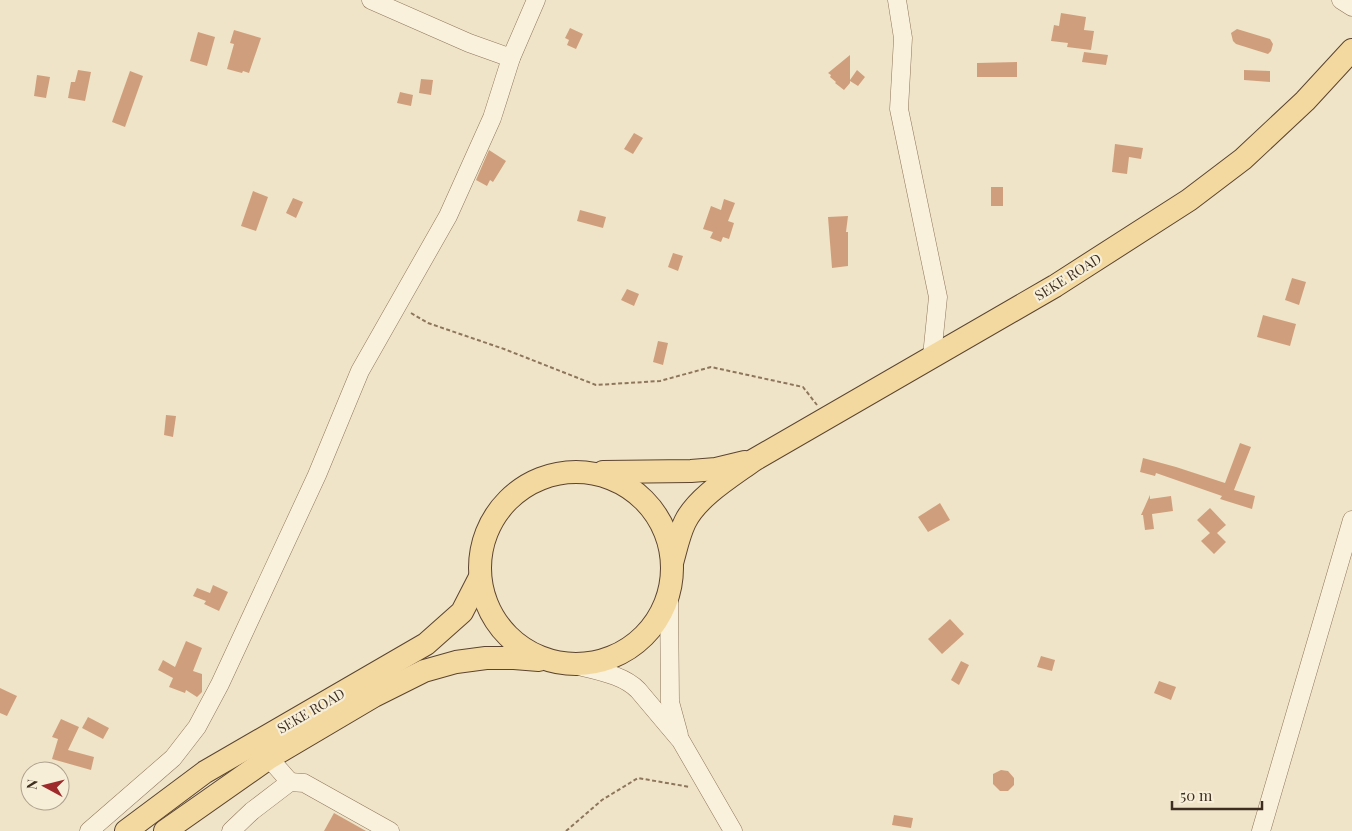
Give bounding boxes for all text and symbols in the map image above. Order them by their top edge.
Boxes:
street label: SEKE ROAD [1031,249,1105,305]
street label: SEKE ROAD [273,684,348,738]
north arrow [20,761,70,811]
text: N [22,778,42,791]
scale bar [1172,778,1262,810]
text: 50 m [1180,785,1213,805]

